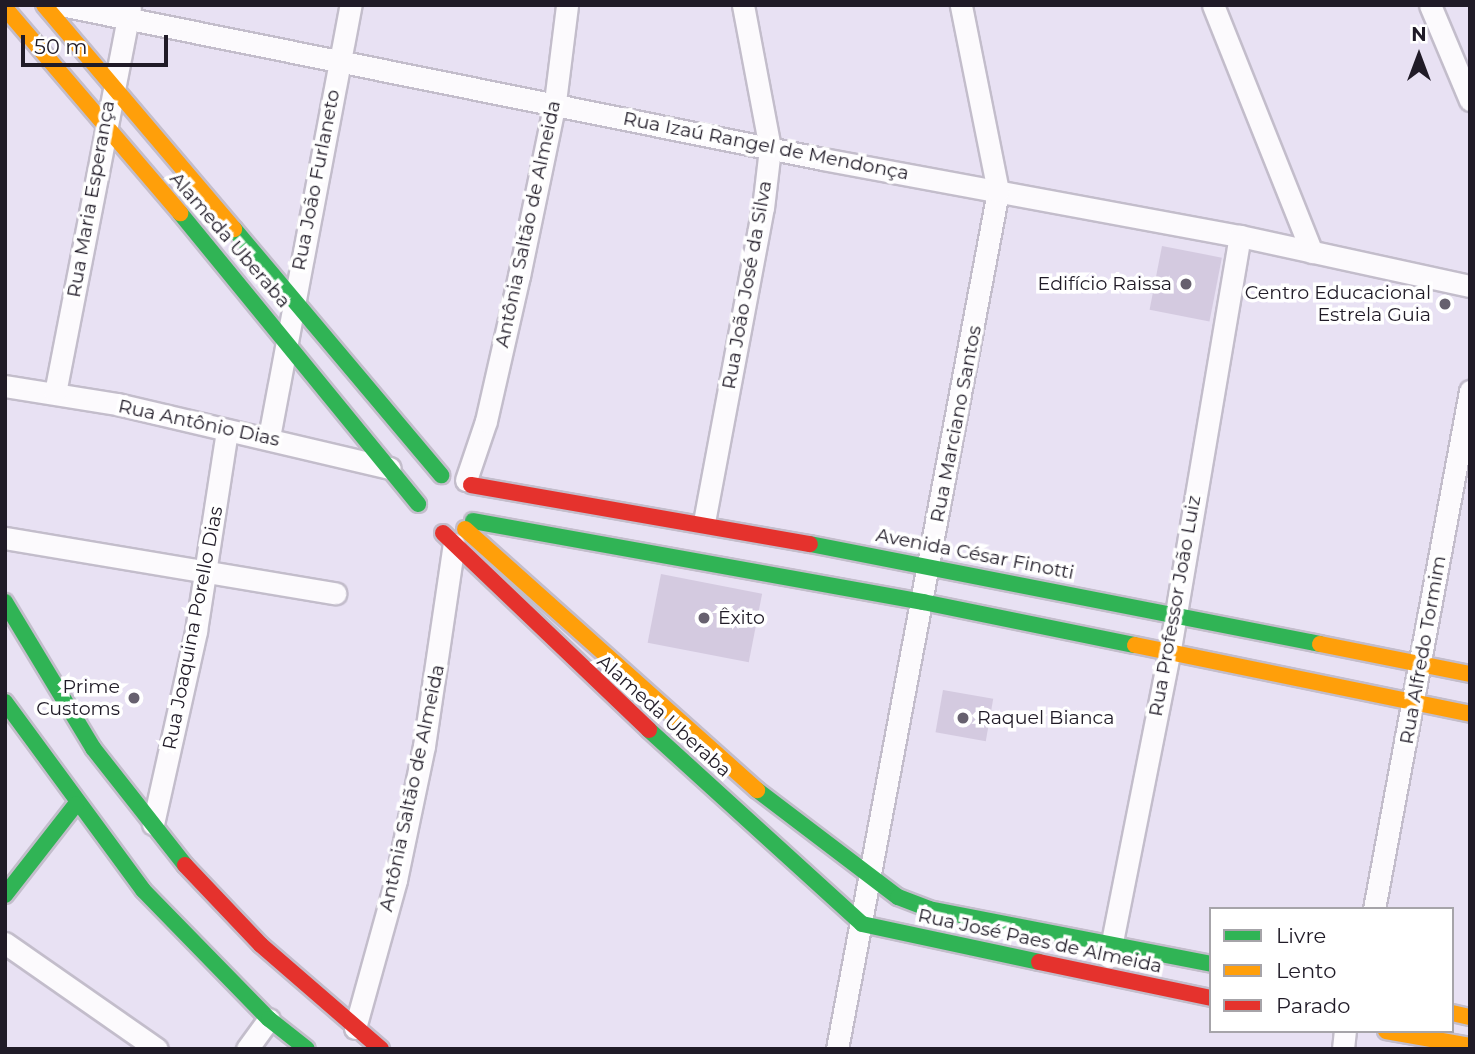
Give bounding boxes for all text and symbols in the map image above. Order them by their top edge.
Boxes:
scale bar [24,21,172,65]
north arrow [1384,21,1454,91]
text: N [1411,23,1427,46]
text: 50 m [34,34,88,59]
street label: Rua João Furlaneto [287,88,345,272]
street label: Antônia Saltão de Almeida [491,98,565,350]
street label: Rua Maria Esperança [62,99,120,299]
street label: Rua Izaú Rangel de Mendonça [621,107,911,185]
street label: Alameda Uberaba [165,168,295,312]
street label: Rua João José da Silva [717,179,777,391]
place label: Edifício Raissa [1038,273,1172,295]
marker: Edifício Raissa [1178,276,1194,292]
place label: Centro Educacional Estrela Guia [1245,282,1431,326]
marker: Centro Educacional Estrela Guia [1437,296,1453,312]
street label: Rua Marciano Santos [926,324,986,524]
street label: Rua Antônio Dias [116,395,282,451]
street label: Rua Professor João Luiz [1144,494,1206,718]
street label: Rua Joaquina Porello Dias [158,504,228,752]
street label: Avenida César Finotti [874,524,1076,584]
street label: Rua Alfredo Tormim [1395,554,1451,746]
place label: Êxito [718,607,765,629]
marker: Êxito [696,610,712,626]
street label: Alameda Uberaba [592,650,736,782]
street label: Antônia Saltão de Almeida [375,662,449,914]
place label: Prime Customs [36,676,120,720]
marker: Prime Customs [126,690,142,706]
place label: Raquel Bianca [977,707,1114,729]
marker: Raquel Bianca [955,710,971,726]
street label: Rua José Paes de Almeida [916,904,1164,978]
legend [1209,907,1454,1033]
text: Livre [1276,923,1326,948]
text: Lento [1276,958,1336,983]
text: Parado [1276,993,1351,1018]

